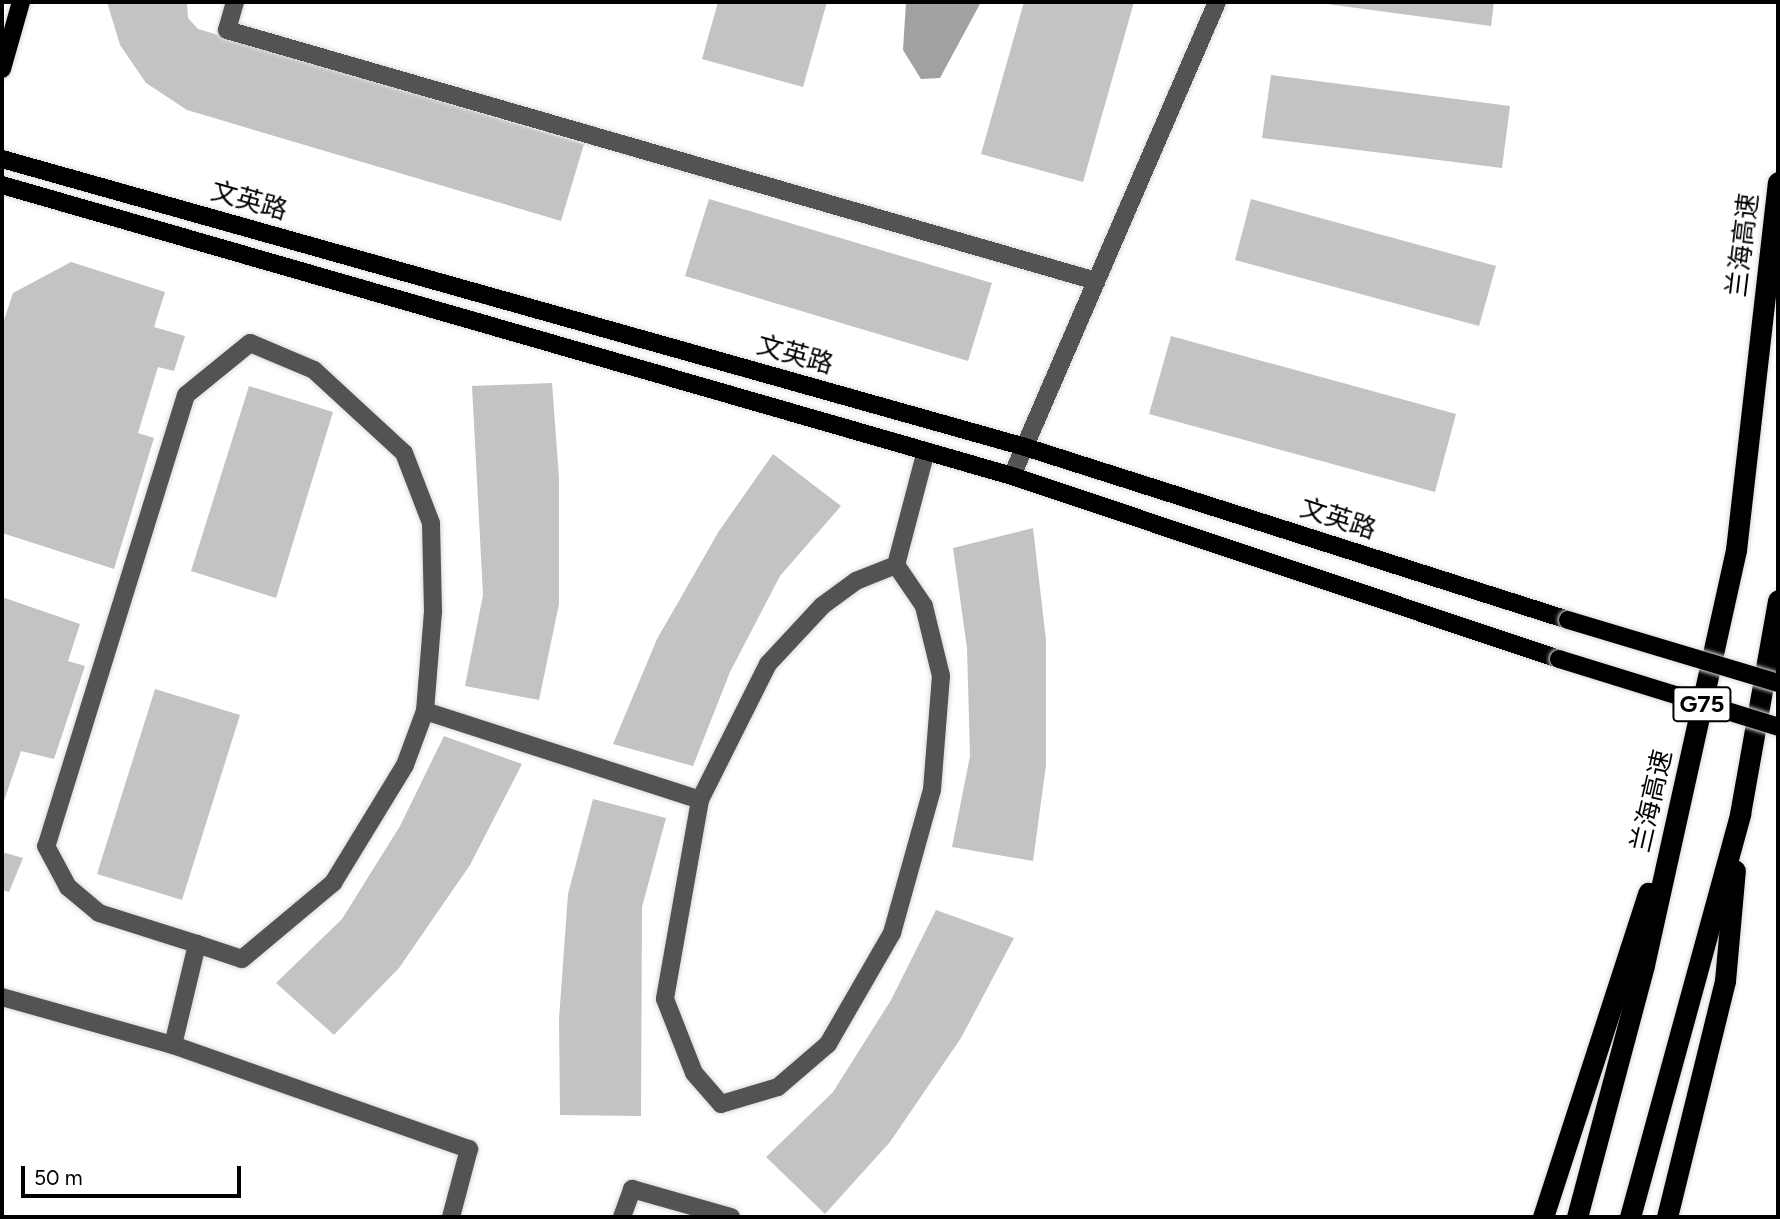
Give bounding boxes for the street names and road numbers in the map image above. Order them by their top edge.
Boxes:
street label: 文英路 [207,175,291,227]
street label: 兰海高速 [1721,191,1765,299]
street label: 文英路 [753,329,837,381]
street label: 文英路 [1296,492,1380,546]
road number: G75 [1672,684,1732,724]
street label: 兰海高速 [1625,747,1679,855]

